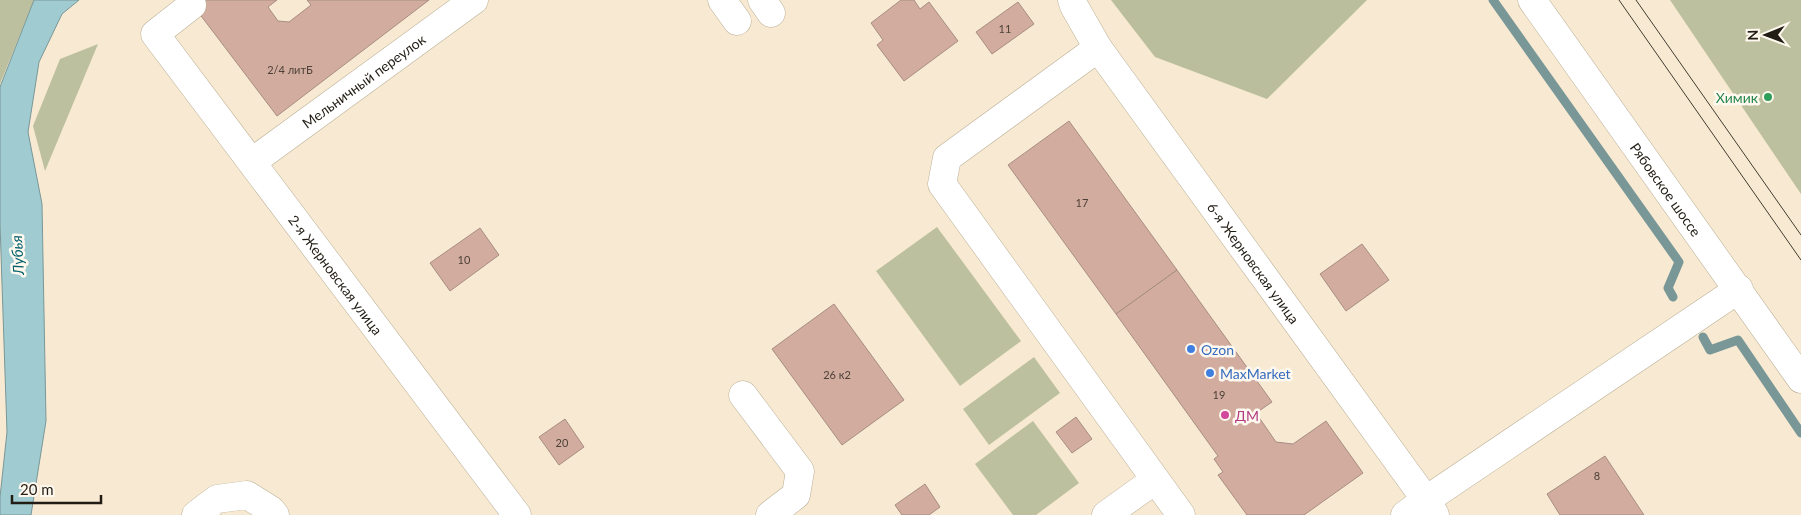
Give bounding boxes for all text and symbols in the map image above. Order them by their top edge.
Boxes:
north arrow [1741,10,1791,60]
house number: 11 [999,22,1011,35]
street label: Мельничный переулок [299,30,429,131]
text: N [1744,30,1761,41]
house number: 2/4 литБ [267,63,313,76]
place label: Химик [1716,89,1759,106]
marker: Химик [1762,91,1774,103]
street label: Рябовское шоссе [1627,139,1705,239]
house number: 17 [1076,196,1088,209]
street label: 6-я Жерновская улица [1204,199,1303,327]
street label: 2-я Жерновская улица [285,211,387,338]
water label: Лубья [7,235,27,276]
house number: 10 [458,253,471,266]
place label: Ozon [1201,341,1234,358]
marker: Ozon [1185,343,1197,355]
place label: MaxMarket [1220,365,1291,382]
marker: MaxMarket [1204,367,1216,379]
house number: 26 к2 [823,368,851,381]
house number: 19 [1213,388,1225,401]
place label: ДМ [1235,407,1259,424]
marker: ДМ [1219,409,1231,421]
house number: 20 [556,436,569,449]
house number: 8 [1594,469,1600,482]
scale bar [12,472,101,504]
text: 20 m [20,480,54,498]

